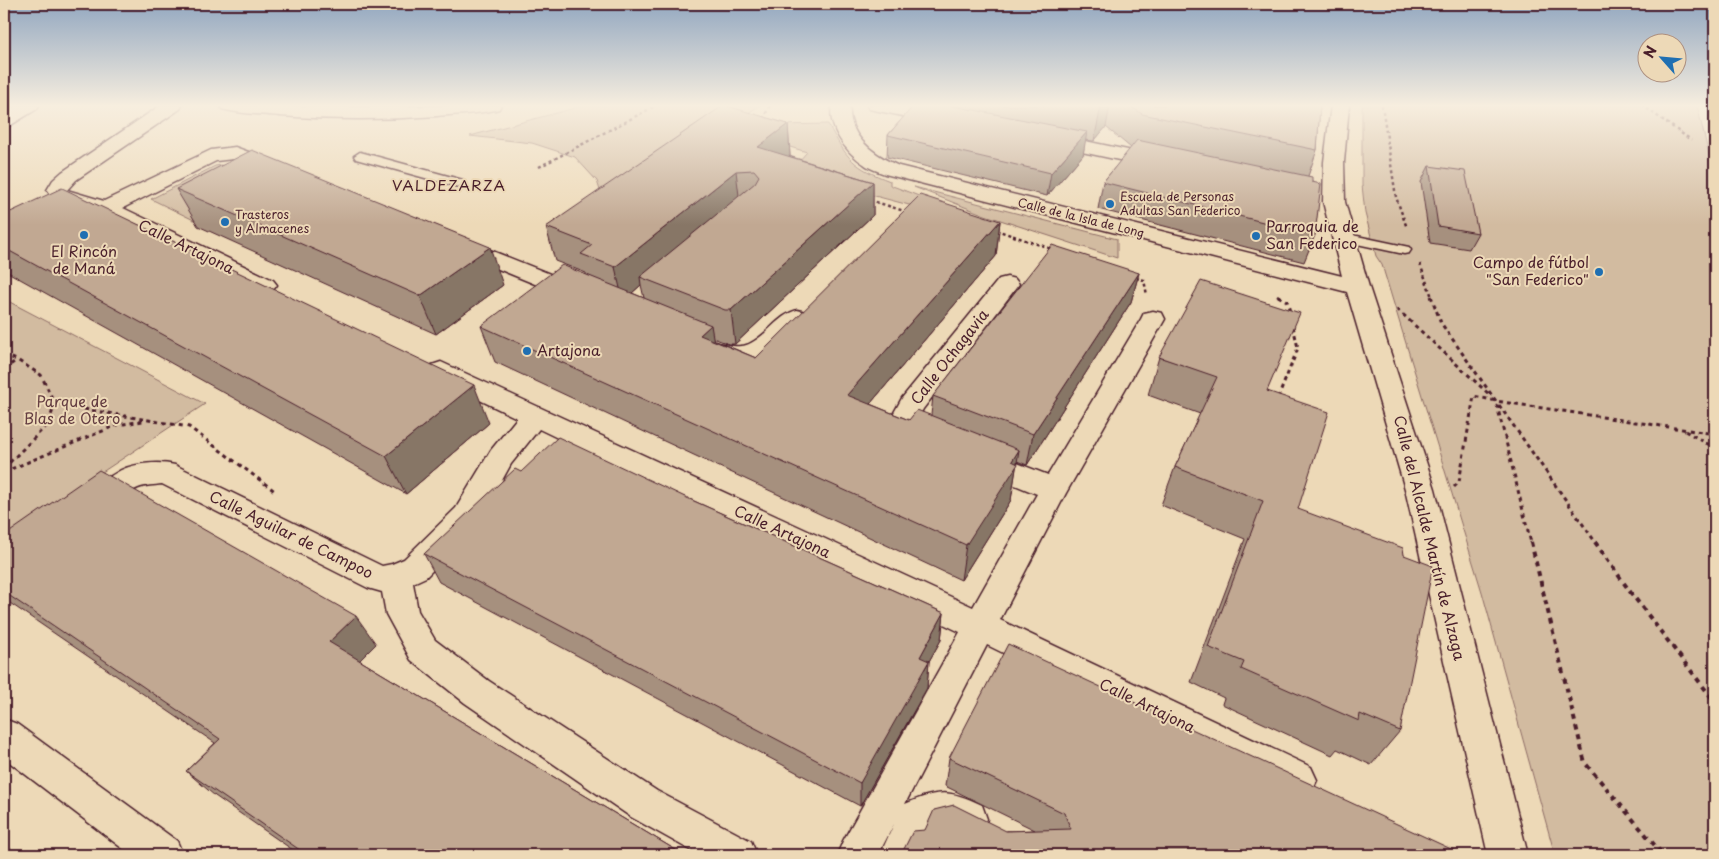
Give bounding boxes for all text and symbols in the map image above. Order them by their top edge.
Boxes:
north arrow [1636,32,1686,82]
text: N [1638,42,1662,62]
district label: VALDEZARZA [392,173,506,196]
place label: Escuela de Personas Adultas San Federico [1120,187,1241,219]
street label: Calle de la Isla de Long [1016,193,1146,241]
marker: Escuela de Personas Adultas San Federico [1104,198,1116,210]
place label: Trasteros y Almacenes [235,205,310,237]
street label: Calle Artajona [135,212,239,279]
place label: Parroquia de San Federico [1266,214,1359,254]
marker: Trasteros y Almacenes [219,216,231,228]
marker: El Rincón de Maná [78,229,90,241]
marker: Parroquia de San Federico [1250,230,1262,242]
place label: El Rincón de Maná [51,239,117,279]
place label: Campo de fútbol "San Federico" [1473,250,1589,290]
marker: Campo de fútbol "San Federico" [1593,266,1605,278]
street label: Calle Ochagavia [904,303,994,409]
place label: Artajona [537,338,601,361]
marker: Artajona [521,345,533,357]
park label: Parque de Blas de Otero [24,389,120,429]
street label: Calle del Alcalde Martín de Alzaga [1389,413,1472,663]
street label: Calle Aguilar de Campoo [206,484,377,583]
street label: Calle Artajona [731,498,835,563]
street label: Calle Artajona [1096,671,1200,738]

